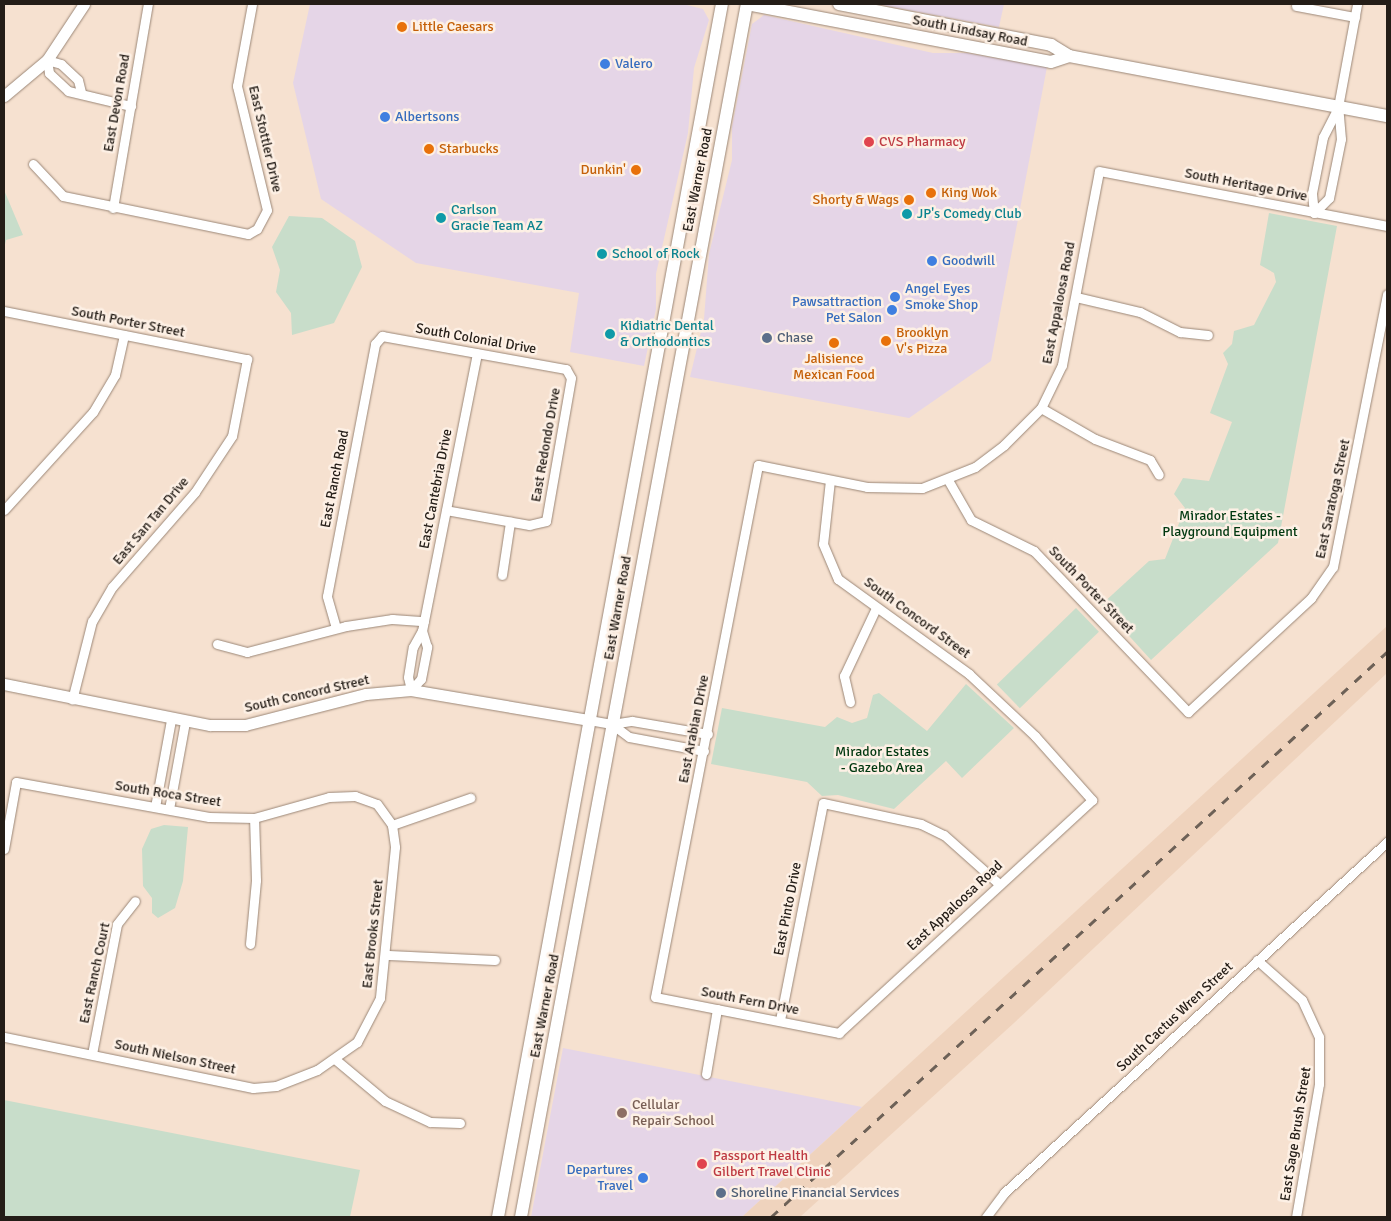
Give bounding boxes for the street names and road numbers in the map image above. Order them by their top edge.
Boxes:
street label: South Lindsay Road [911,12,1029,50]
street label: East Devon Road [100,53,134,153]
street label: East Stottler Drive [245,84,285,194]
street label: East Warner Road [680,127,716,233]
street label: South Heritage Drive [1183,165,1309,205]
street label: East Appaloosa Road [1039,240,1079,366]
street label: South Porter Street [70,303,186,341]
street label: South Colonial Drive [414,320,538,358]
street label: East Redondo Drive [528,387,564,503]
street label: East Cantebria Drive [416,428,456,550]
street label: East Ranch Road [317,429,353,529]
street label: East Saratoga Street [1312,438,1354,560]
street label: East San Tan Drive [109,474,193,568]
street label: South Porter Street [1045,543,1137,637]
street label: East Warner Road [601,555,635,661]
street label: South Concord Street [861,574,973,662]
street label: South Concord Street [243,671,371,717]
street label: East Arabian Drive [675,673,713,785]
street label: South Roca Street [114,777,222,811]
street label: East Appaloosa Road [904,857,1006,955]
street label: East Pinto Drive [771,861,805,957]
street label: East Brooks Street [359,879,387,989]
street label: East Ranch Court [76,921,114,1025]
street label: East Warner Road [527,953,563,1059]
street label: South Cactus Wren Street [1113,959,1237,1075]
street label: South Fern Drive [700,983,800,1019]
street label: South Nielson Street [113,1036,237,1078]
street label: East Sage Brush Street [1277,1066,1315,1202]

